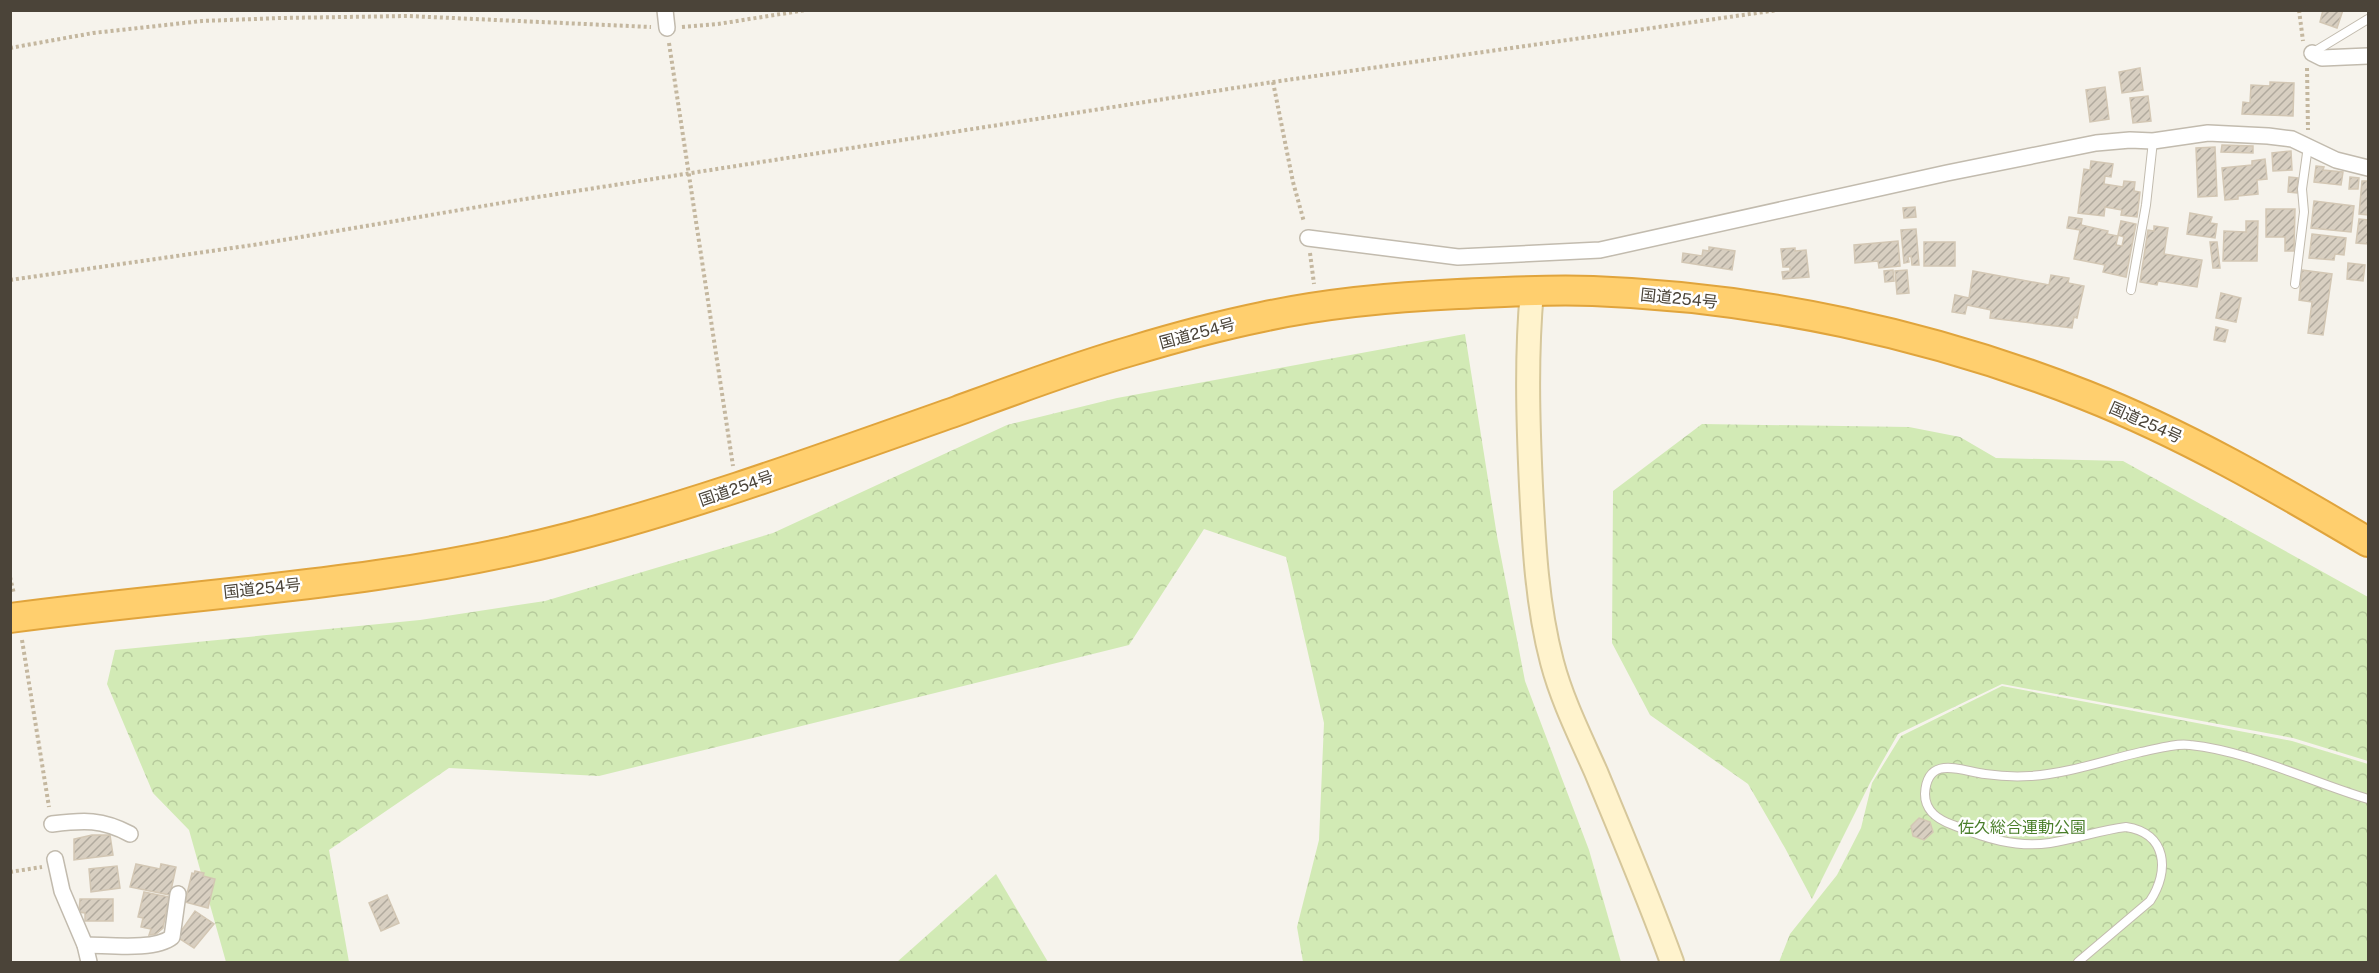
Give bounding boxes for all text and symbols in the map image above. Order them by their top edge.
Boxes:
street label: 国道254号 [1639,285,1719,312]
street label: 国道254号 [1157,314,1237,353]
street label: 国道254号 [2106,398,2185,447]
street label: 国道254号 [696,467,776,510]
street label: 国道254号 [222,575,302,602]
park label: 佐久総合運動公園 [1958,818,2086,837]

